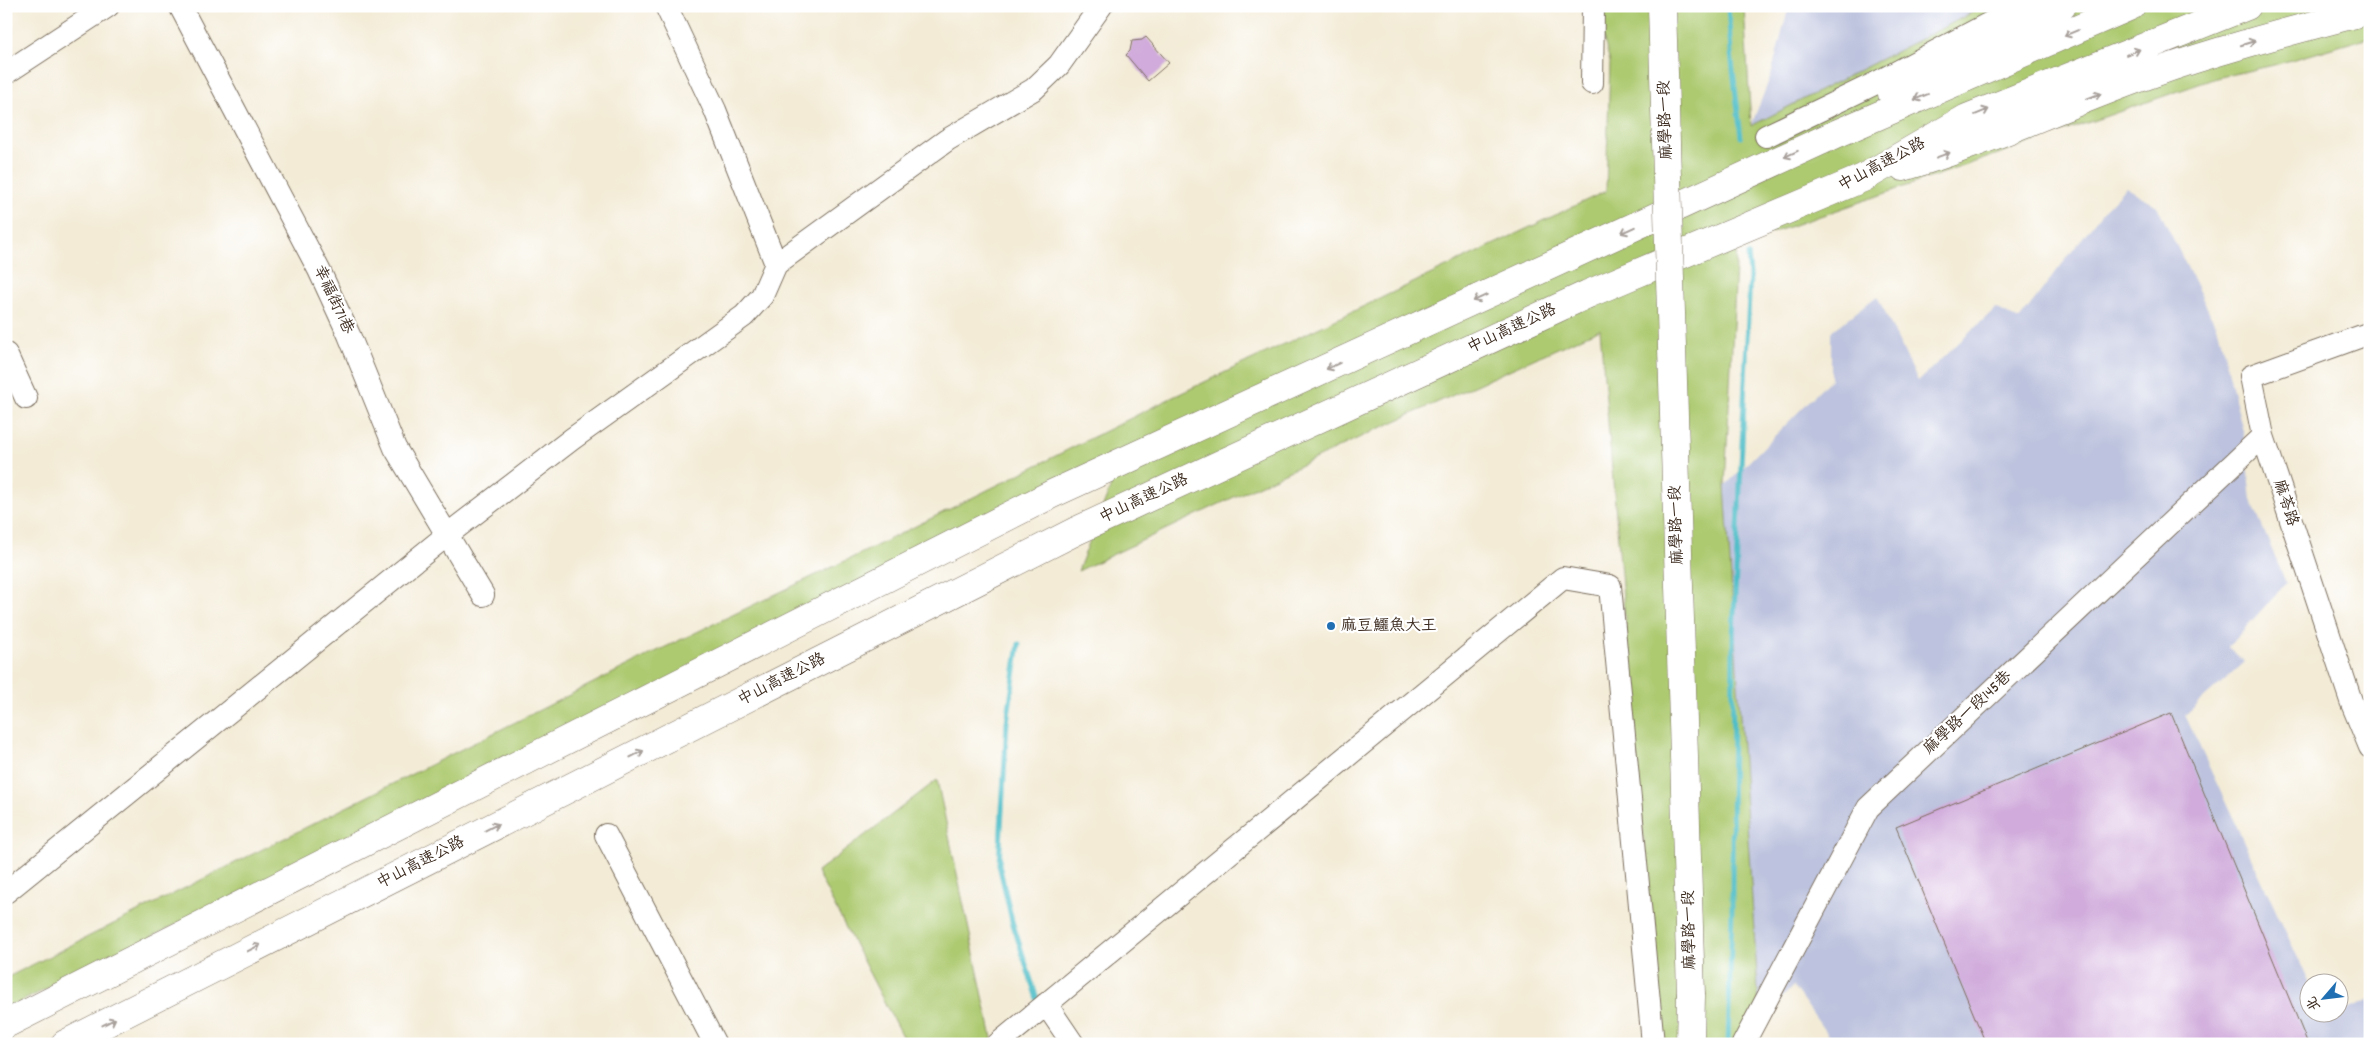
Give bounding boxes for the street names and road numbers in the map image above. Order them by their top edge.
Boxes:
street label: 麻學路一段 [1653,80,1679,160]
street label: 中山高速公路 [1834,132,1930,198]
street label: 幸福街71巷 [307,262,359,338]
street label: 中山高速公路 [1464,298,1560,360]
street label: 中山高速公路 [1096,468,1192,530]
street label: 麻苓路 [2267,477,2303,529]
street label: 麻學路一段 [1664,485,1690,565]
street label: 中山高速公路 [734,648,830,712]
street label: 麻學路一段145巷 [1919,666,2017,760]
street label: 中山高速公路 [373,831,469,895]
street label: 麻學路一段 [1678,890,1702,970]

